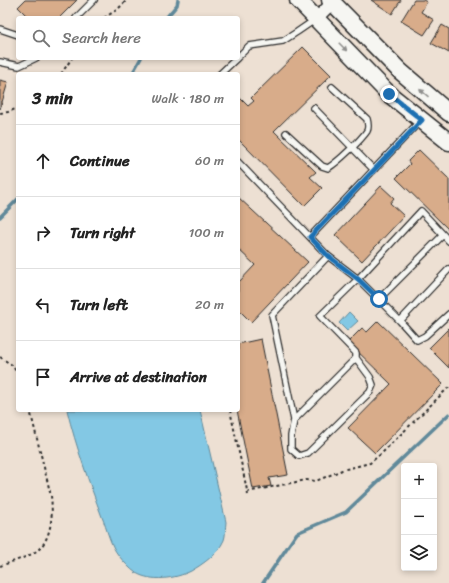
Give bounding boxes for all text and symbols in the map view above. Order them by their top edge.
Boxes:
search box [16,16,240,60]
text: Search here [62,25,141,51]
icon: search [30,27,52,49]
one-way arrow [338,42,348,52]
text: 3 min [32,83,73,113]
route end [380,85,398,103]
text: Walk · 180 m [152,87,224,110]
one-way arrow [419,88,429,97]
text: Continue [70,148,130,174]
text: 60 m [195,149,224,172]
icon: ahead [32,150,54,172]
text: Turn right [70,220,135,246]
text: 100 m [189,221,224,244]
icon: right [32,222,54,244]
route start [370,290,388,308]
text: Turn left [70,292,128,318]
text: 20 m [195,293,224,316]
icon: left [32,294,54,316]
text: Arrive at destination [70,364,207,390]
icon: arrive [32,366,54,388]
map controls [401,463,437,571]
button: + [401,463,437,499]
button: − [401,499,437,535]
button: layers [401,535,437,571]

